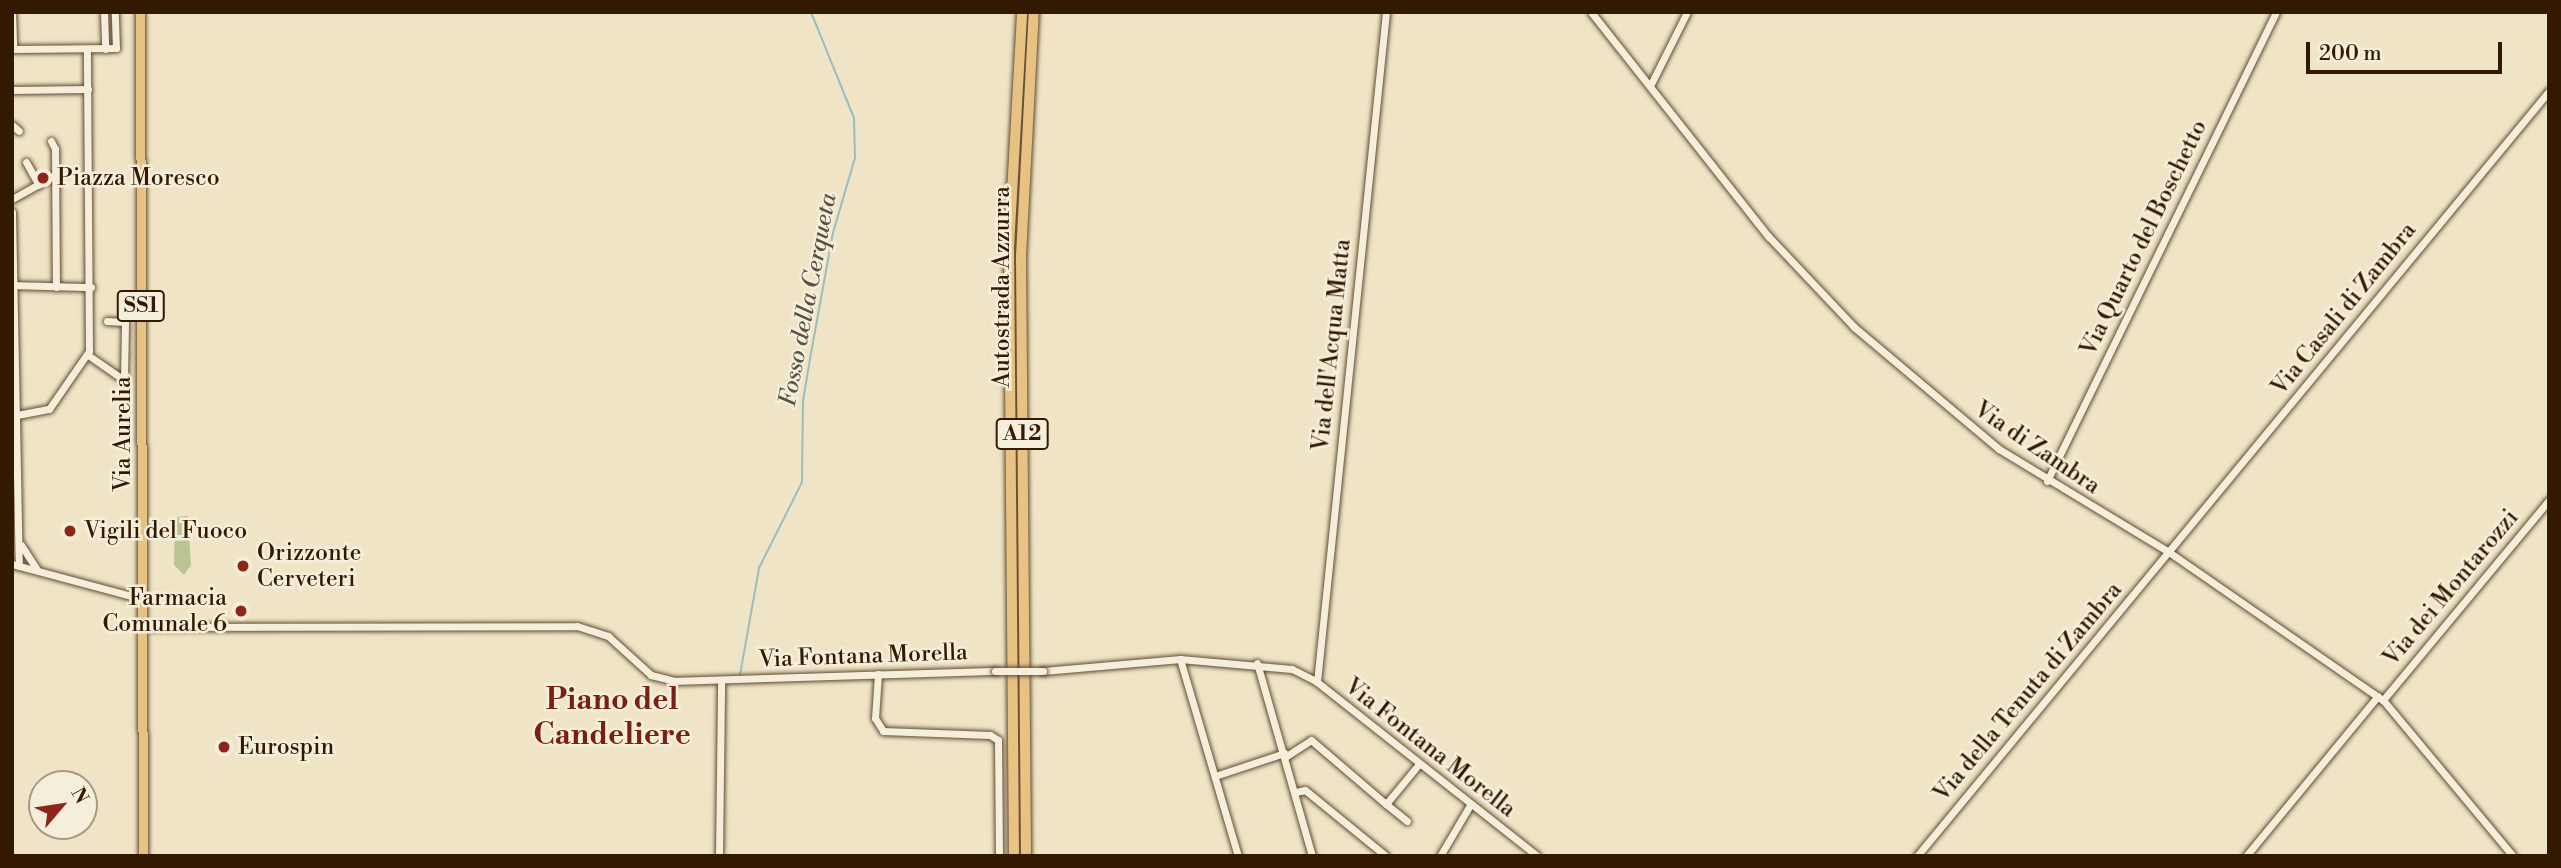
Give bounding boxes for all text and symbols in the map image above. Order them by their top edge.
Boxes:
scale bar [2309,28,2505,72]
text: 200 m [2319,41,2382,67]
street label: Via Quarto del Boschetto [2075,116,2213,360]
place label: Piazza Moresco [57,164,220,192]
marker: Piazza Moresco [35,170,51,186]
street label: Autostrada Azzurra [988,186,1016,388]
water label: Fosso della Cerqueta [774,191,844,409]
street label: Via Casali di Zambra [2266,217,2422,401]
street label: Via dell'Acqua Matta [1307,238,1357,452]
road number: SS1 [116,288,166,324]
street label: Via Aurelia [109,376,137,492]
street label: Via di Zambra [1969,396,2105,500]
road number: A12 [994,416,1050,452]
street label: Via dei Montarozzi [2378,504,2524,672]
place label: Vigili del Fuoco [84,517,247,545]
marker: Vigili del Fuoco [62,523,78,539]
place label: Orizzonte Cerveteri [257,539,361,593]
marker: Orizzonte Cerveteri [235,558,251,574]
street label: Via della Tenuta di Zambra [1928,577,2128,807]
place label: Farmacia Comunale 6 [103,584,227,638]
marker: Farmacia Comunale 6 [233,603,249,619]
street label: Via Fontana Morella [758,639,968,673]
street label: Via Fontana Morella [1339,673,1521,823]
district label: Piano del Candeliere [533,682,691,752]
place label: Eurospin [238,733,334,761]
marker: Eurospin [216,739,232,755]
north arrow [28,770,98,840]
text: N [65,783,94,808]

